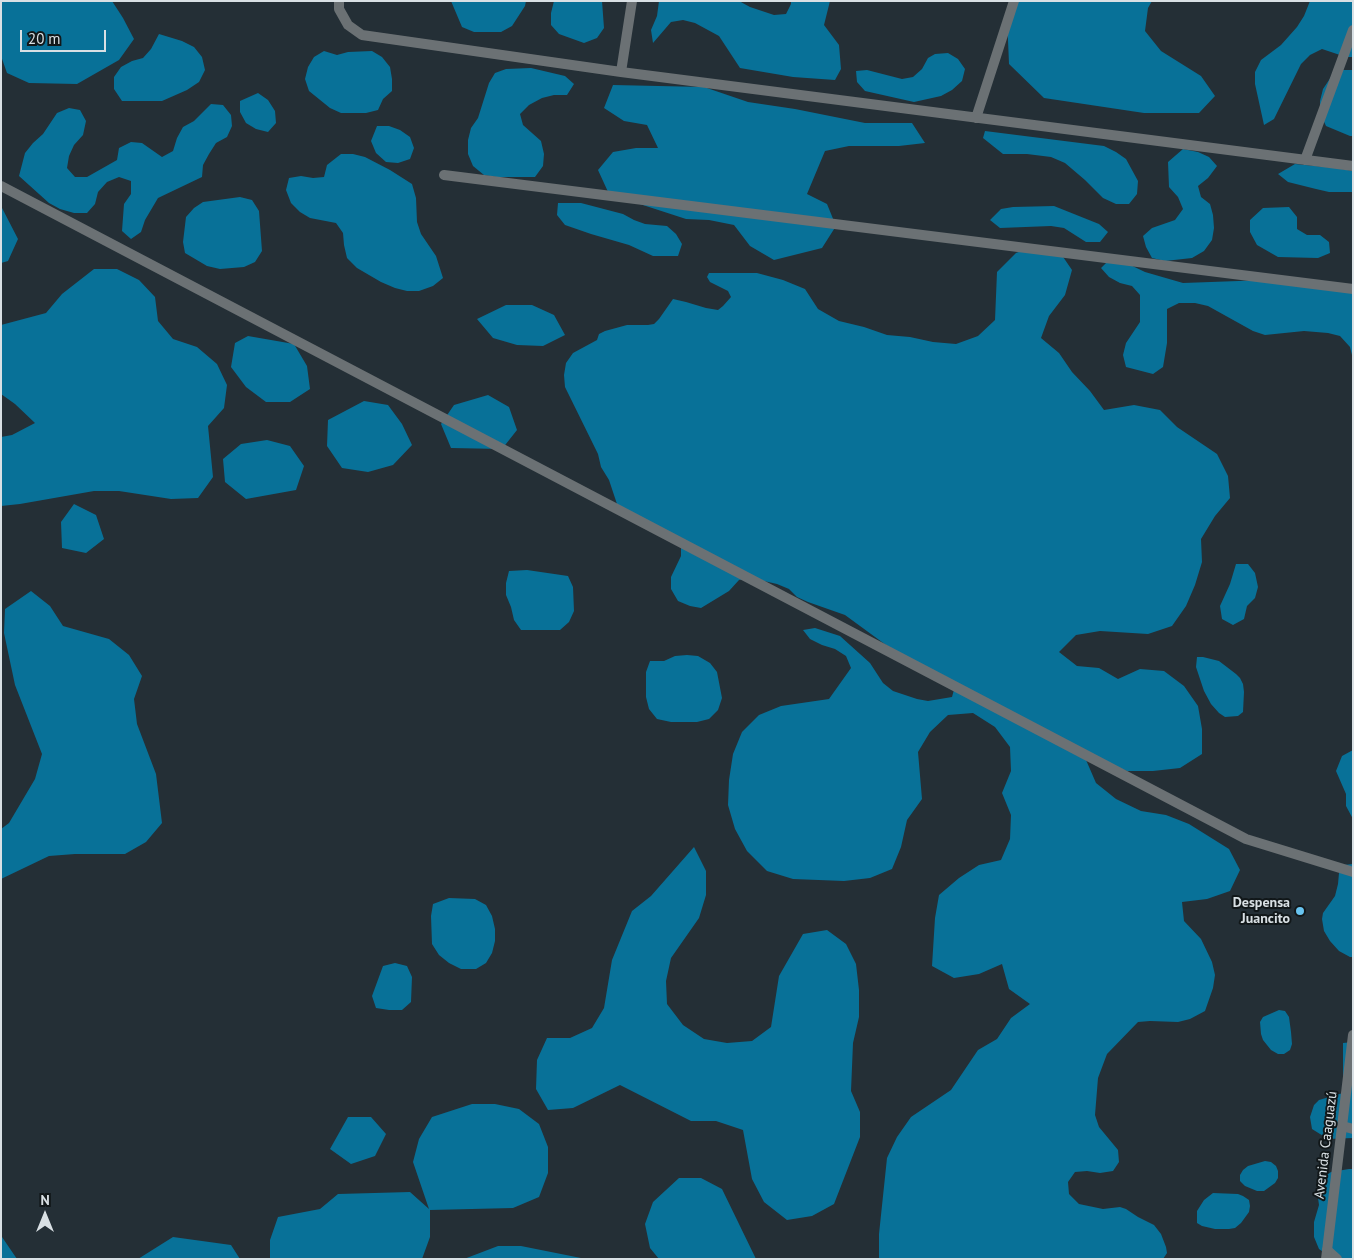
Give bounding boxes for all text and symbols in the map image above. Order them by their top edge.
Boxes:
scale bar [22,20,109,52]
text: 20 m [28,29,61,48]
place label: Despensa Juancito [1233,895,1290,928]
marker: Despensa Juancito [1294,905,1306,917]
street label: Avenida Caaguazú [1311,1090,1341,1200]
north arrow [20,1190,70,1240]
text: N [40,1191,50,1209]

